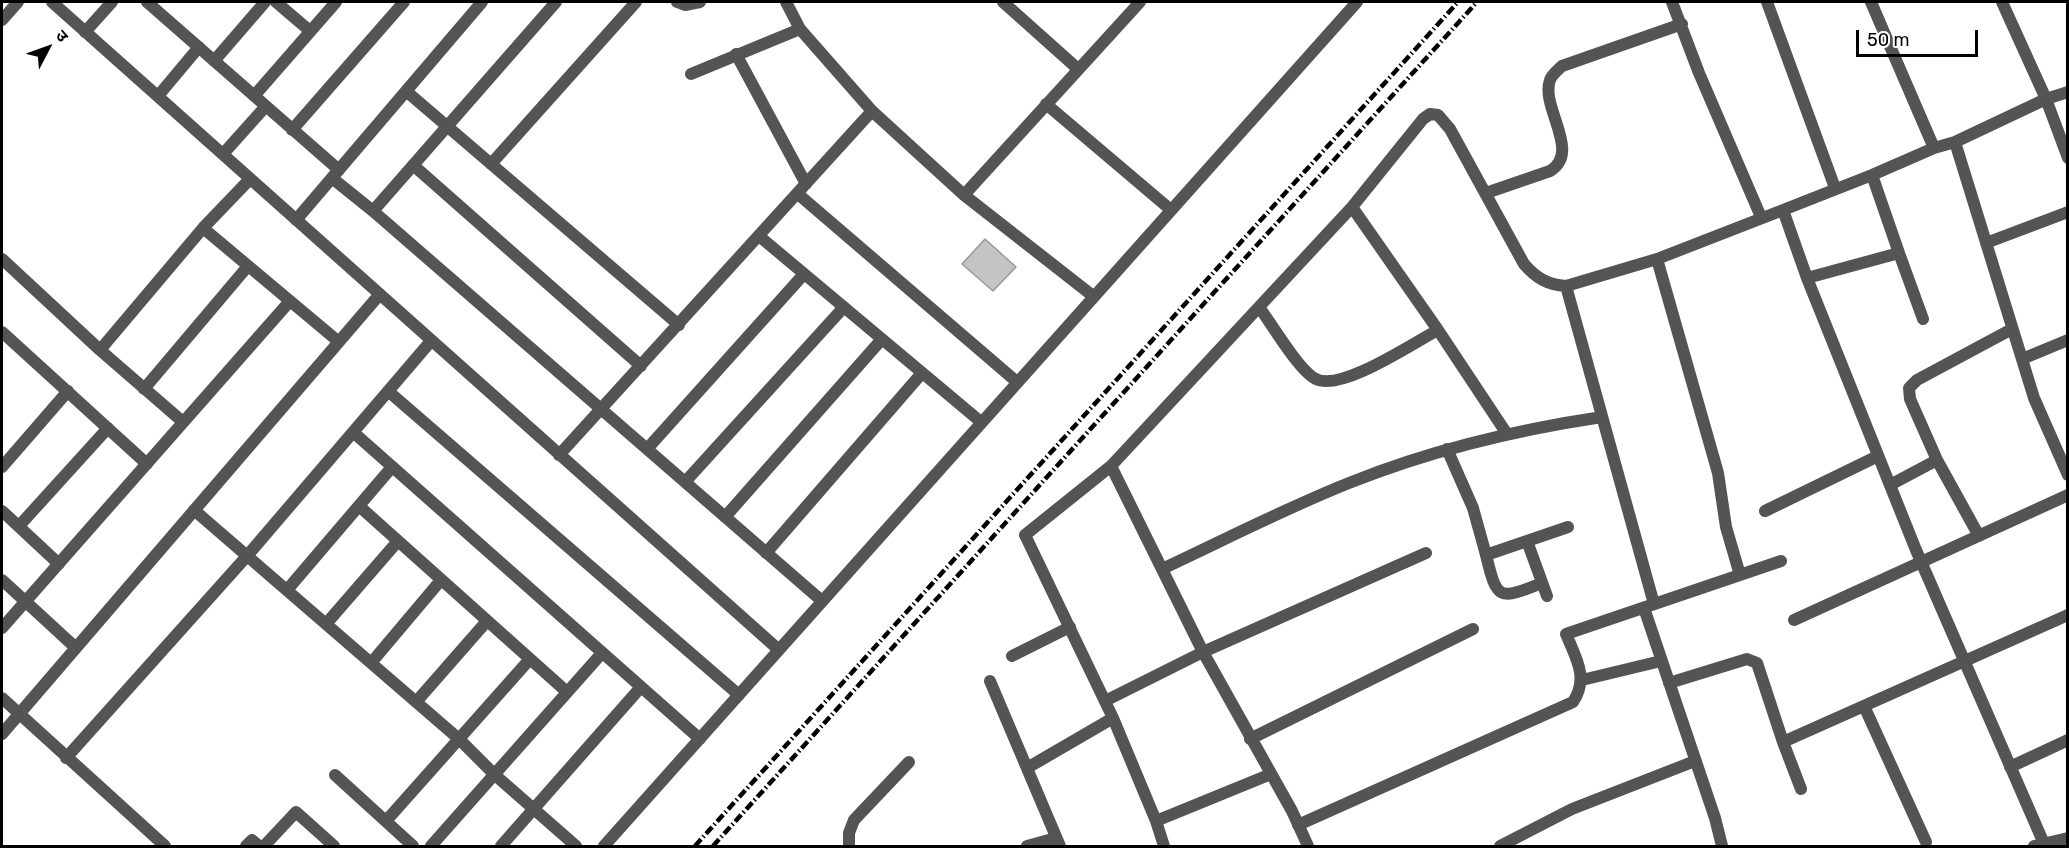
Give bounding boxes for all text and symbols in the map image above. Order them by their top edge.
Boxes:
north arrow [18,18,78,78]
scale bar [1859,18,1980,56]
text: उ [52,26,72,46]
text: 50 m [1867,29,1910,51]

